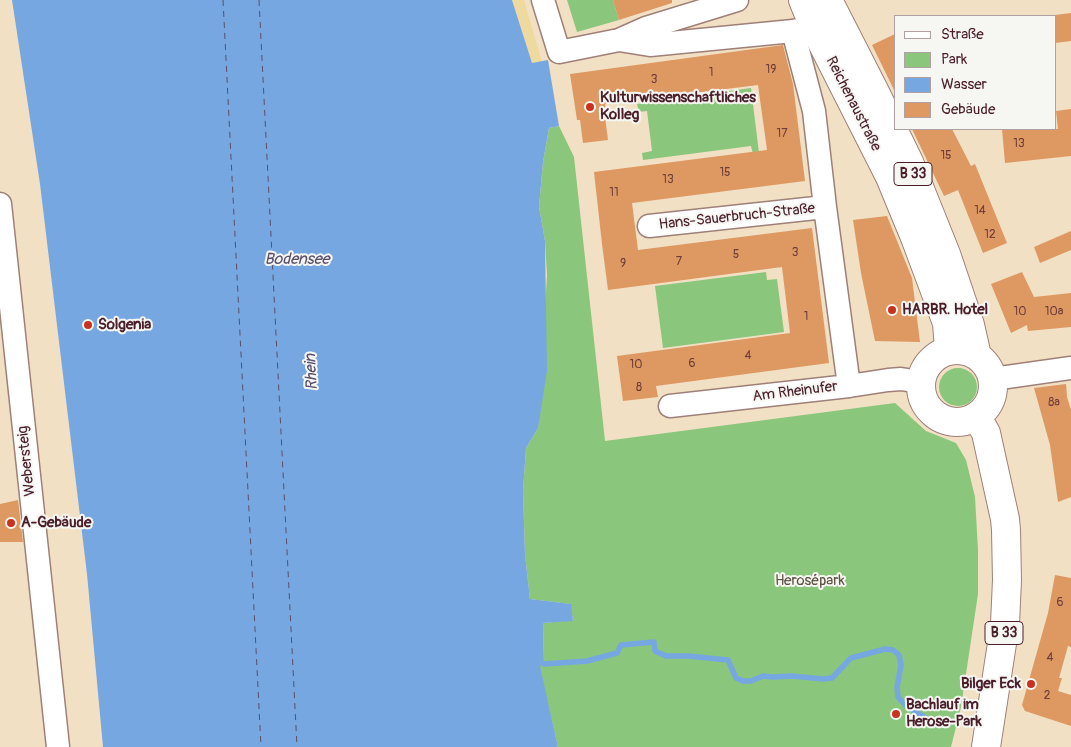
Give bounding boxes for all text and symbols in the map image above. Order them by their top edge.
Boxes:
legend [894,15,1056,130]
text: Straße [941,25,984,44]
text: Park [941,50,967,69]
street label: Reichenaustraße [821,54,885,154]
house number: 19 [766,63,776,77]
house number: 1 [709,66,713,80]
house number: 3 [651,73,657,87]
text: Wasser [941,75,987,94]
place label: Kulturwissenschaftliches Kolleg [600,89,756,124]
text: Gebäude [941,100,995,119]
marker: Kulturwissenschaftliches Kolleg [584,101,596,113]
house number: 17 [776,127,788,141]
house number: 13 [1013,137,1025,151]
house number: 15 [940,149,952,163]
road number: B 33 [894,162,932,185]
house number: 15 [719,166,731,180]
house number: 13 [662,173,674,187]
house number: 11 [609,186,619,200]
street label: Hans-Sauerbruch-Straße [658,200,816,234]
house number: 14 [974,204,986,218]
house number: 12 [984,228,996,242]
house number: 3 [792,246,798,260]
house number: 5 [733,248,739,262]
water label: Bodensee [265,250,329,270]
house number: 7 [676,255,682,269]
house number: 9 [620,257,626,271]
place label: HARBR. Hotel [902,301,988,319]
marker: HARBR. Hotel [886,304,898,316]
house number: 10 [1014,305,1026,319]
house number: 10a [1045,305,1063,319]
house number: 1 [804,310,808,324]
place label: Solgenia [98,316,151,334]
marker: Solgenia [82,319,94,331]
house number: 4 [745,349,751,363]
water label: Rhein [301,353,323,391]
house number: 6 [689,357,695,371]
house number: 10 [630,358,642,372]
street label: Am Rheinufer [751,378,839,406]
house number: 8 [636,381,642,395]
house number: 8a [1048,396,1060,410]
street label: Webersteig [14,425,40,497]
place label: A-Gebäude [21,514,91,532]
marker: A-Gebäude [5,517,17,529]
park label: Herosépark [775,572,845,590]
house number: 6 [1057,596,1063,610]
road number: B 33 [985,622,1023,644]
house number: 4 [1047,651,1053,665]
place label: Bilger Eck [961,675,1021,693]
marker: Bilger Eck [1025,678,1037,690]
house number: 2 [1044,689,1050,703]
place label: Bachlauf im Herose-Park [906,696,982,731]
marker: Bachlauf im Herose-Park [890,708,902,720]

